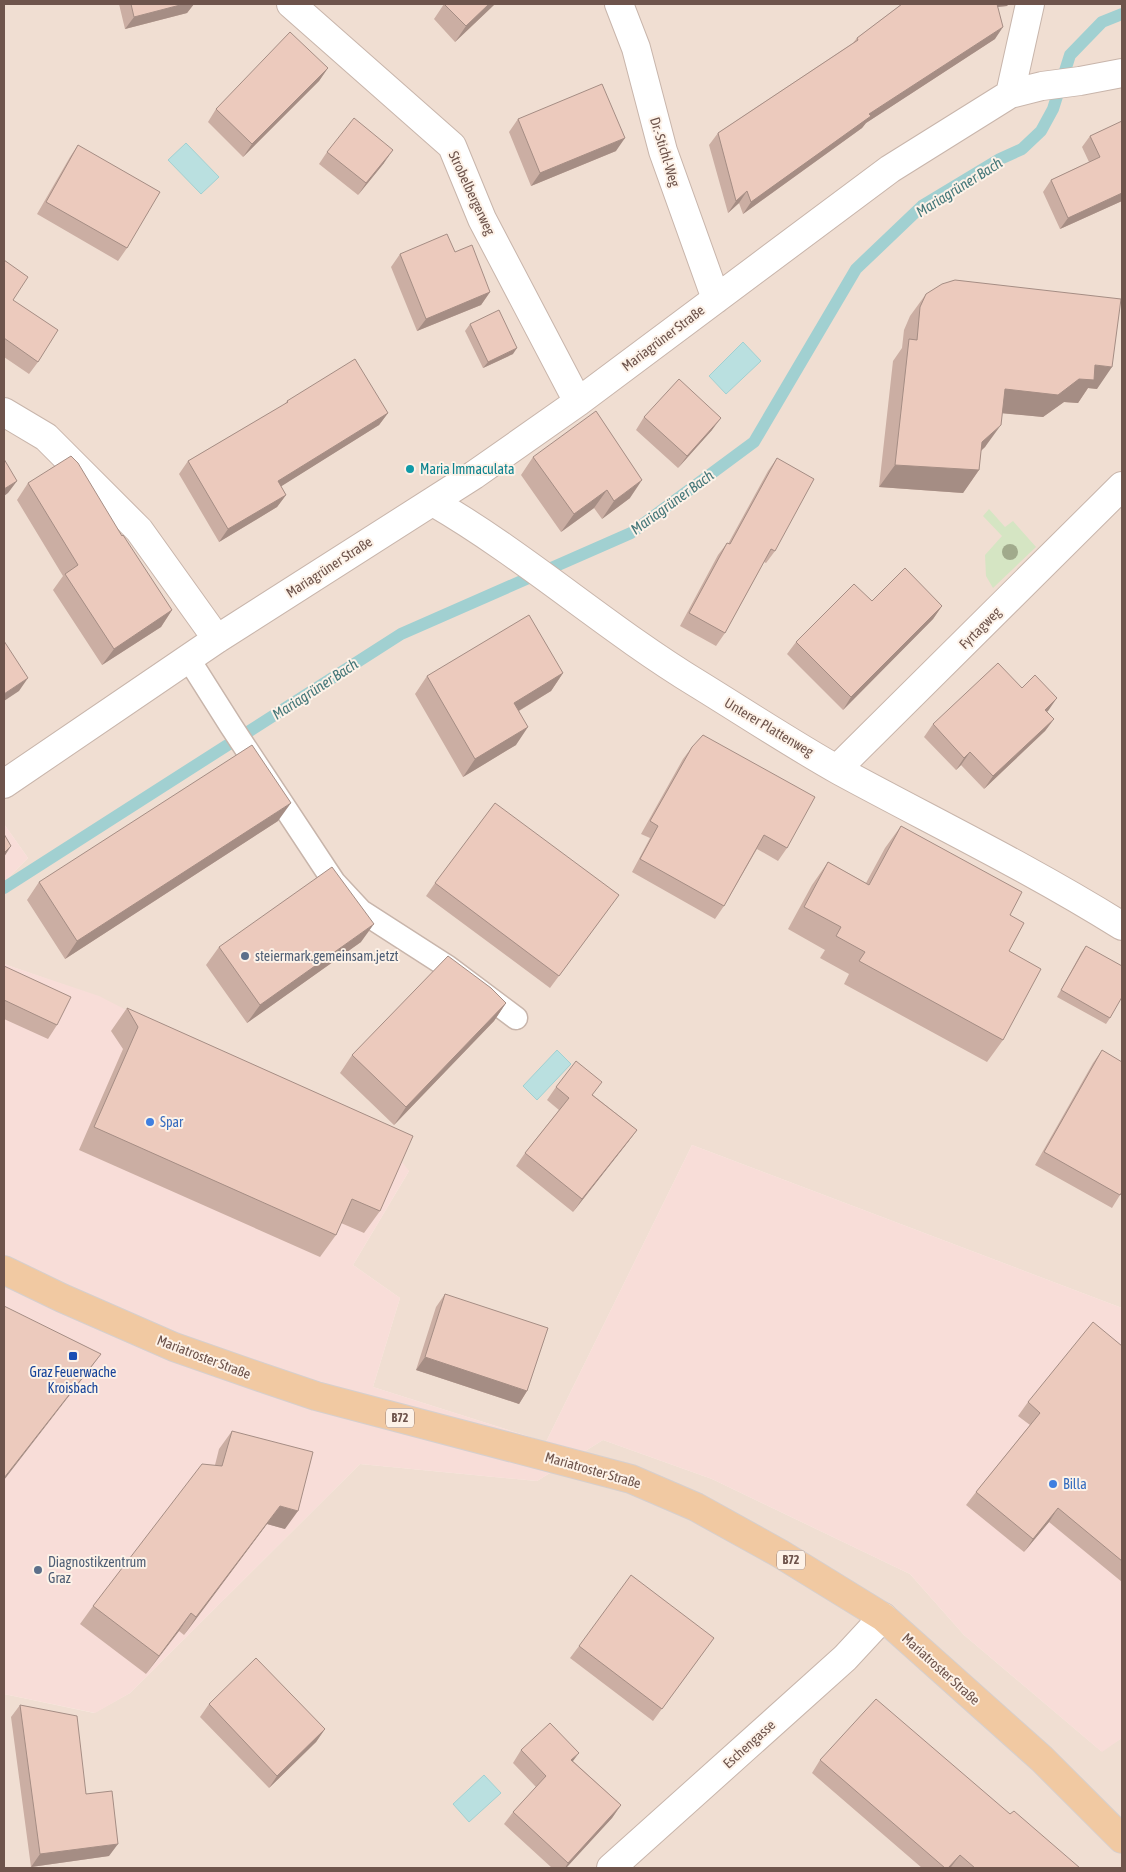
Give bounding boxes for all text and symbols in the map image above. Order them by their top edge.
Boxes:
street label: Dr.-Stichl-Weg [647,115,683,189]
street label: Strobelbergerweg [446,148,498,238]
water label: Mariagrüner Bach [913,154,1005,220]
street label: Mariagrüner Straße [619,302,707,374]
place label: Maria Immaculata [420,461,515,477]
marker: Maria Immaculata [404,463,416,475]
water label: Mariagrüner Bach [627,466,717,538]
street label: Mariagrüner Straße [283,533,375,601]
street label: Fyrtagweg [956,604,1004,652]
water label: Mariagrüner Bach [269,655,361,723]
street label: Unterer Plattenweg [722,694,816,760]
place label: steiermark.gemeinsam.jetzt [255,948,399,964]
marker: steiermark.gemeinsam.jetzt [239,950,251,962]
place label: Spar [160,1114,184,1130]
marker: Spar [144,1116,156,1128]
street label: Mariatroster Straße [155,1332,253,1382]
marker: Graz Feuerwache Kroisbach [67,1350,79,1362]
place label: Graz Feuerwache Kroisbach [30,1364,116,1396]
road number: B72 [386,1409,414,1428]
street label: Mariatroster Straße [543,1449,643,1491]
place label: Billa [1063,1476,1087,1492]
marker: Billa [1047,1478,1059,1490]
road number: B72 [777,1550,805,1570]
place label: Diagnostikzentrum Graz [48,1554,146,1586]
marker: Diagnostikzentrum Graz [32,1564,44,1576]
street label: Mariatroster Straße [899,1630,983,1708]
street label: Eschengasse [720,1716,778,1772]

